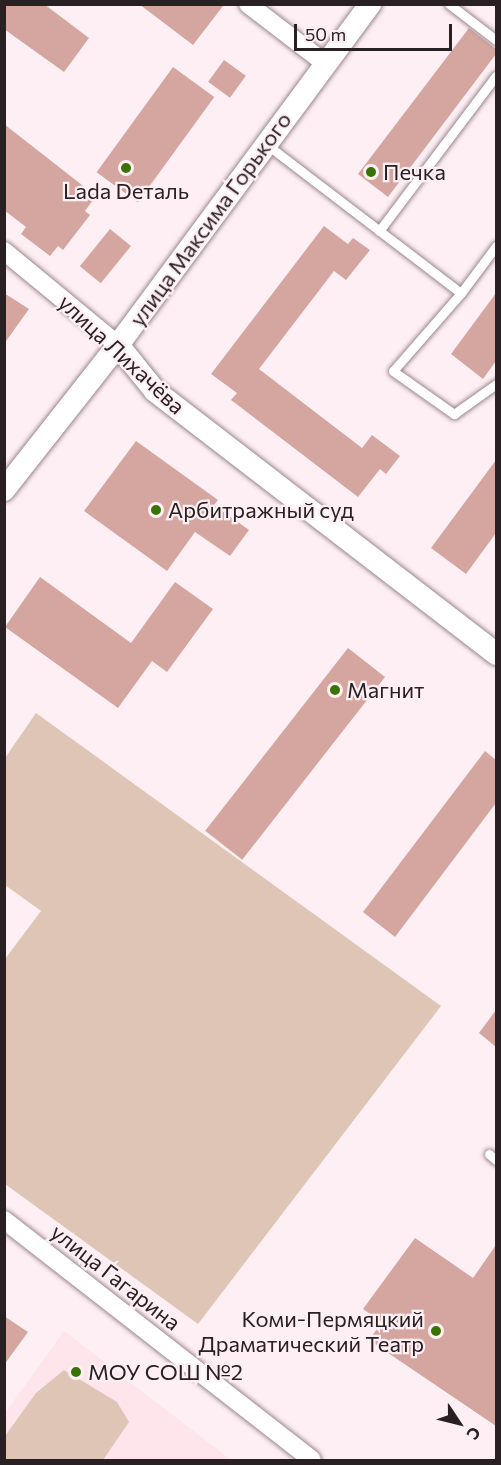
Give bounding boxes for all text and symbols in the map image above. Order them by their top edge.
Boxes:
scale bar [297,12,454,50]
text: 50 m [305,23,346,45]
street label: улица Максима Горького [124,107,296,331]
place label: Печка [383,159,446,185]
marker: Lada Dеталь [119,161,133,175]
marker: Печка [364,165,378,179]
place label: Lada Dеталь [63,178,189,204]
street label: улица Лихачёва [53,289,191,419]
place label: Арбитражный суд [168,497,354,523]
marker: Арбитражный суд [149,503,163,517]
place label: Магнит [347,677,424,703]
marker: Магнит [328,683,342,697]
street label: улица Гагарина [46,1218,186,1336]
place label: Коми-Пермяцкий Драматический Театр [198,1305,424,1356]
marker: Коми-Пермяцкий Драматический Театр [429,1324,443,1338]
place label: МОУ СОШ №2 [88,1359,243,1385]
marker: МОУ СОШ №2 [69,1365,83,1379]
north arrow [429,1393,489,1453]
text: С [463,1424,485,1444]

